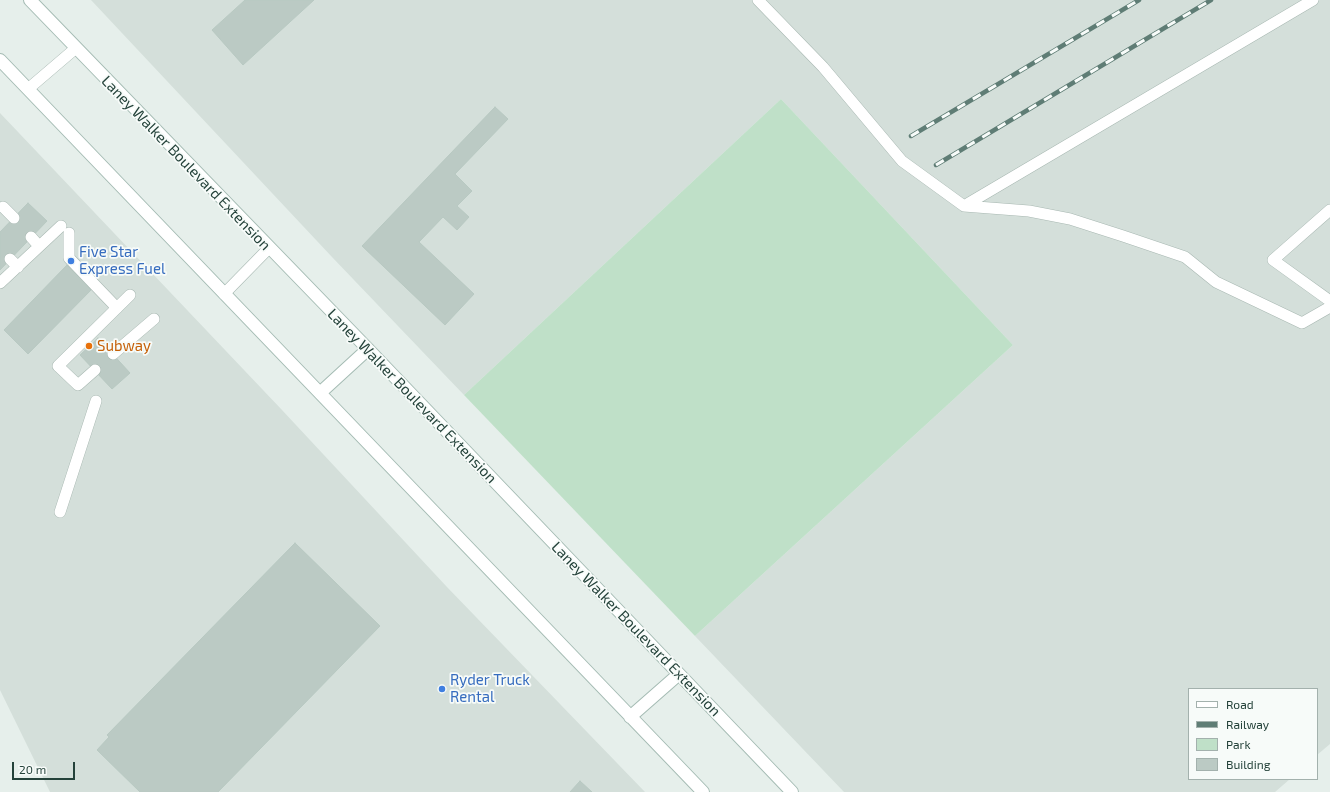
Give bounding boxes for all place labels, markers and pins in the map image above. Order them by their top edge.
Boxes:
place label: Five Star Express Fuel [79,243,165,278]
marker: Five Star Express Fuel [66,256,76,266]
place label: Subway [97,337,151,355]
marker: Subway [84,341,94,351]
place label: Ryder Truck Rental [450,671,530,706]
marker: Ryder Truck Rental [437,684,447,694]

